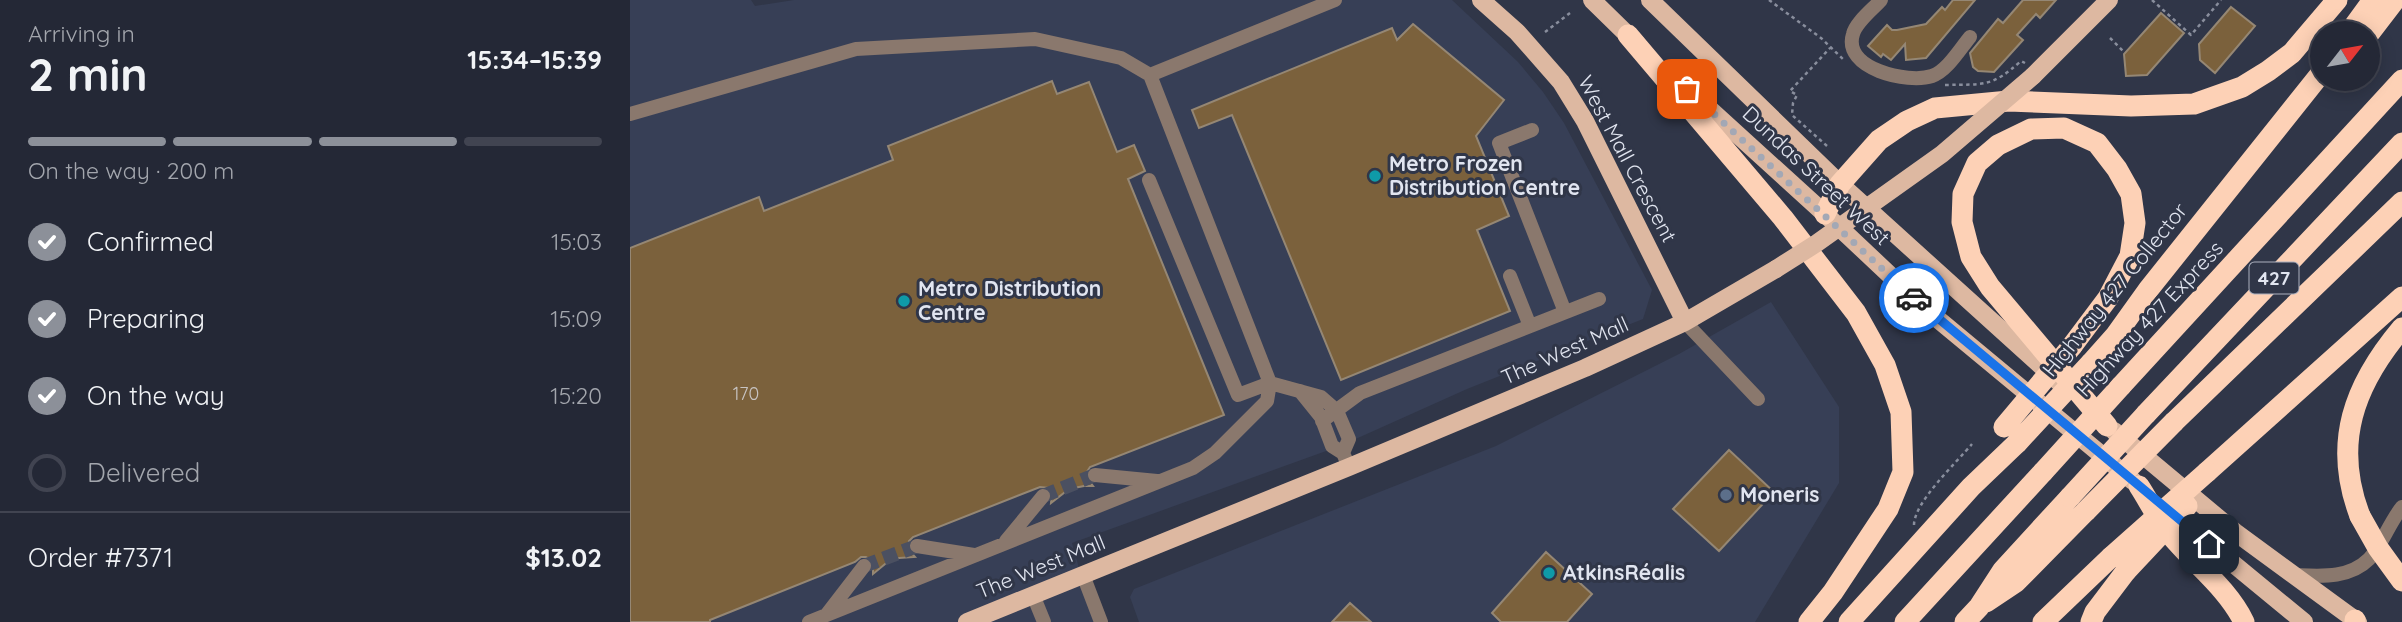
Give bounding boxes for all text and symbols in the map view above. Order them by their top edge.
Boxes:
text: Arriving in [28,19,135,48]
north arrow [2310,21,2380,91]
map controls [2310,21,2380,91]
text: 15:34–15:39 [467,43,602,76]
text: 2 min [28,45,148,103]
pin [1657,59,1717,119]
icon: bag [1668,70,1706,108]
street label: West Mall Crescent [1573,71,1683,246]
street label: Dundas Street West [1738,100,1896,250]
place label: Metro Frozen Distribution Centre [1389,150,1580,200]
text: On the way · 200 m [28,156,234,185]
marker: Metro Frozen Distribution Centre [1367,168,1383,184]
street label: Highway 427 Collector [2036,197,2192,382]
icon: check [28,223,66,261]
text: Confirmed [87,225,214,258]
text: 15:03 [551,227,602,256]
street label: Highway 427 Express [2070,235,2228,402]
road number: 427 [2250,262,2298,294]
courier [1879,263,1949,333]
place label: Metro Distribution Centre [918,275,1101,325]
icon: car [1895,279,1933,317]
marker: Metro Distribution Centre [896,293,912,309]
icon: check [28,300,66,338]
text: Preparing [87,302,205,335]
text: 15:09 [550,304,602,333]
street label: The West Mall [1497,310,1632,390]
icon: check [28,377,66,415]
text: On the way [87,379,225,412]
text: 15:20 [550,381,602,410]
house number: 170 [733,382,759,405]
text: Delivered [87,456,200,489]
place label: Moneris [1740,481,1819,507]
marker: Moneris [1718,487,1734,503]
pin [2179,514,2239,574]
icon: home [2190,525,2228,563]
street label: The West Mall [972,528,1109,604]
text: Order #7371 [28,541,173,574]
text: $13.02 [525,541,602,574]
place label: AtkinsRéalis [1563,559,1685,585]
marker: AtkinsRéalis [1541,565,1557,581]

